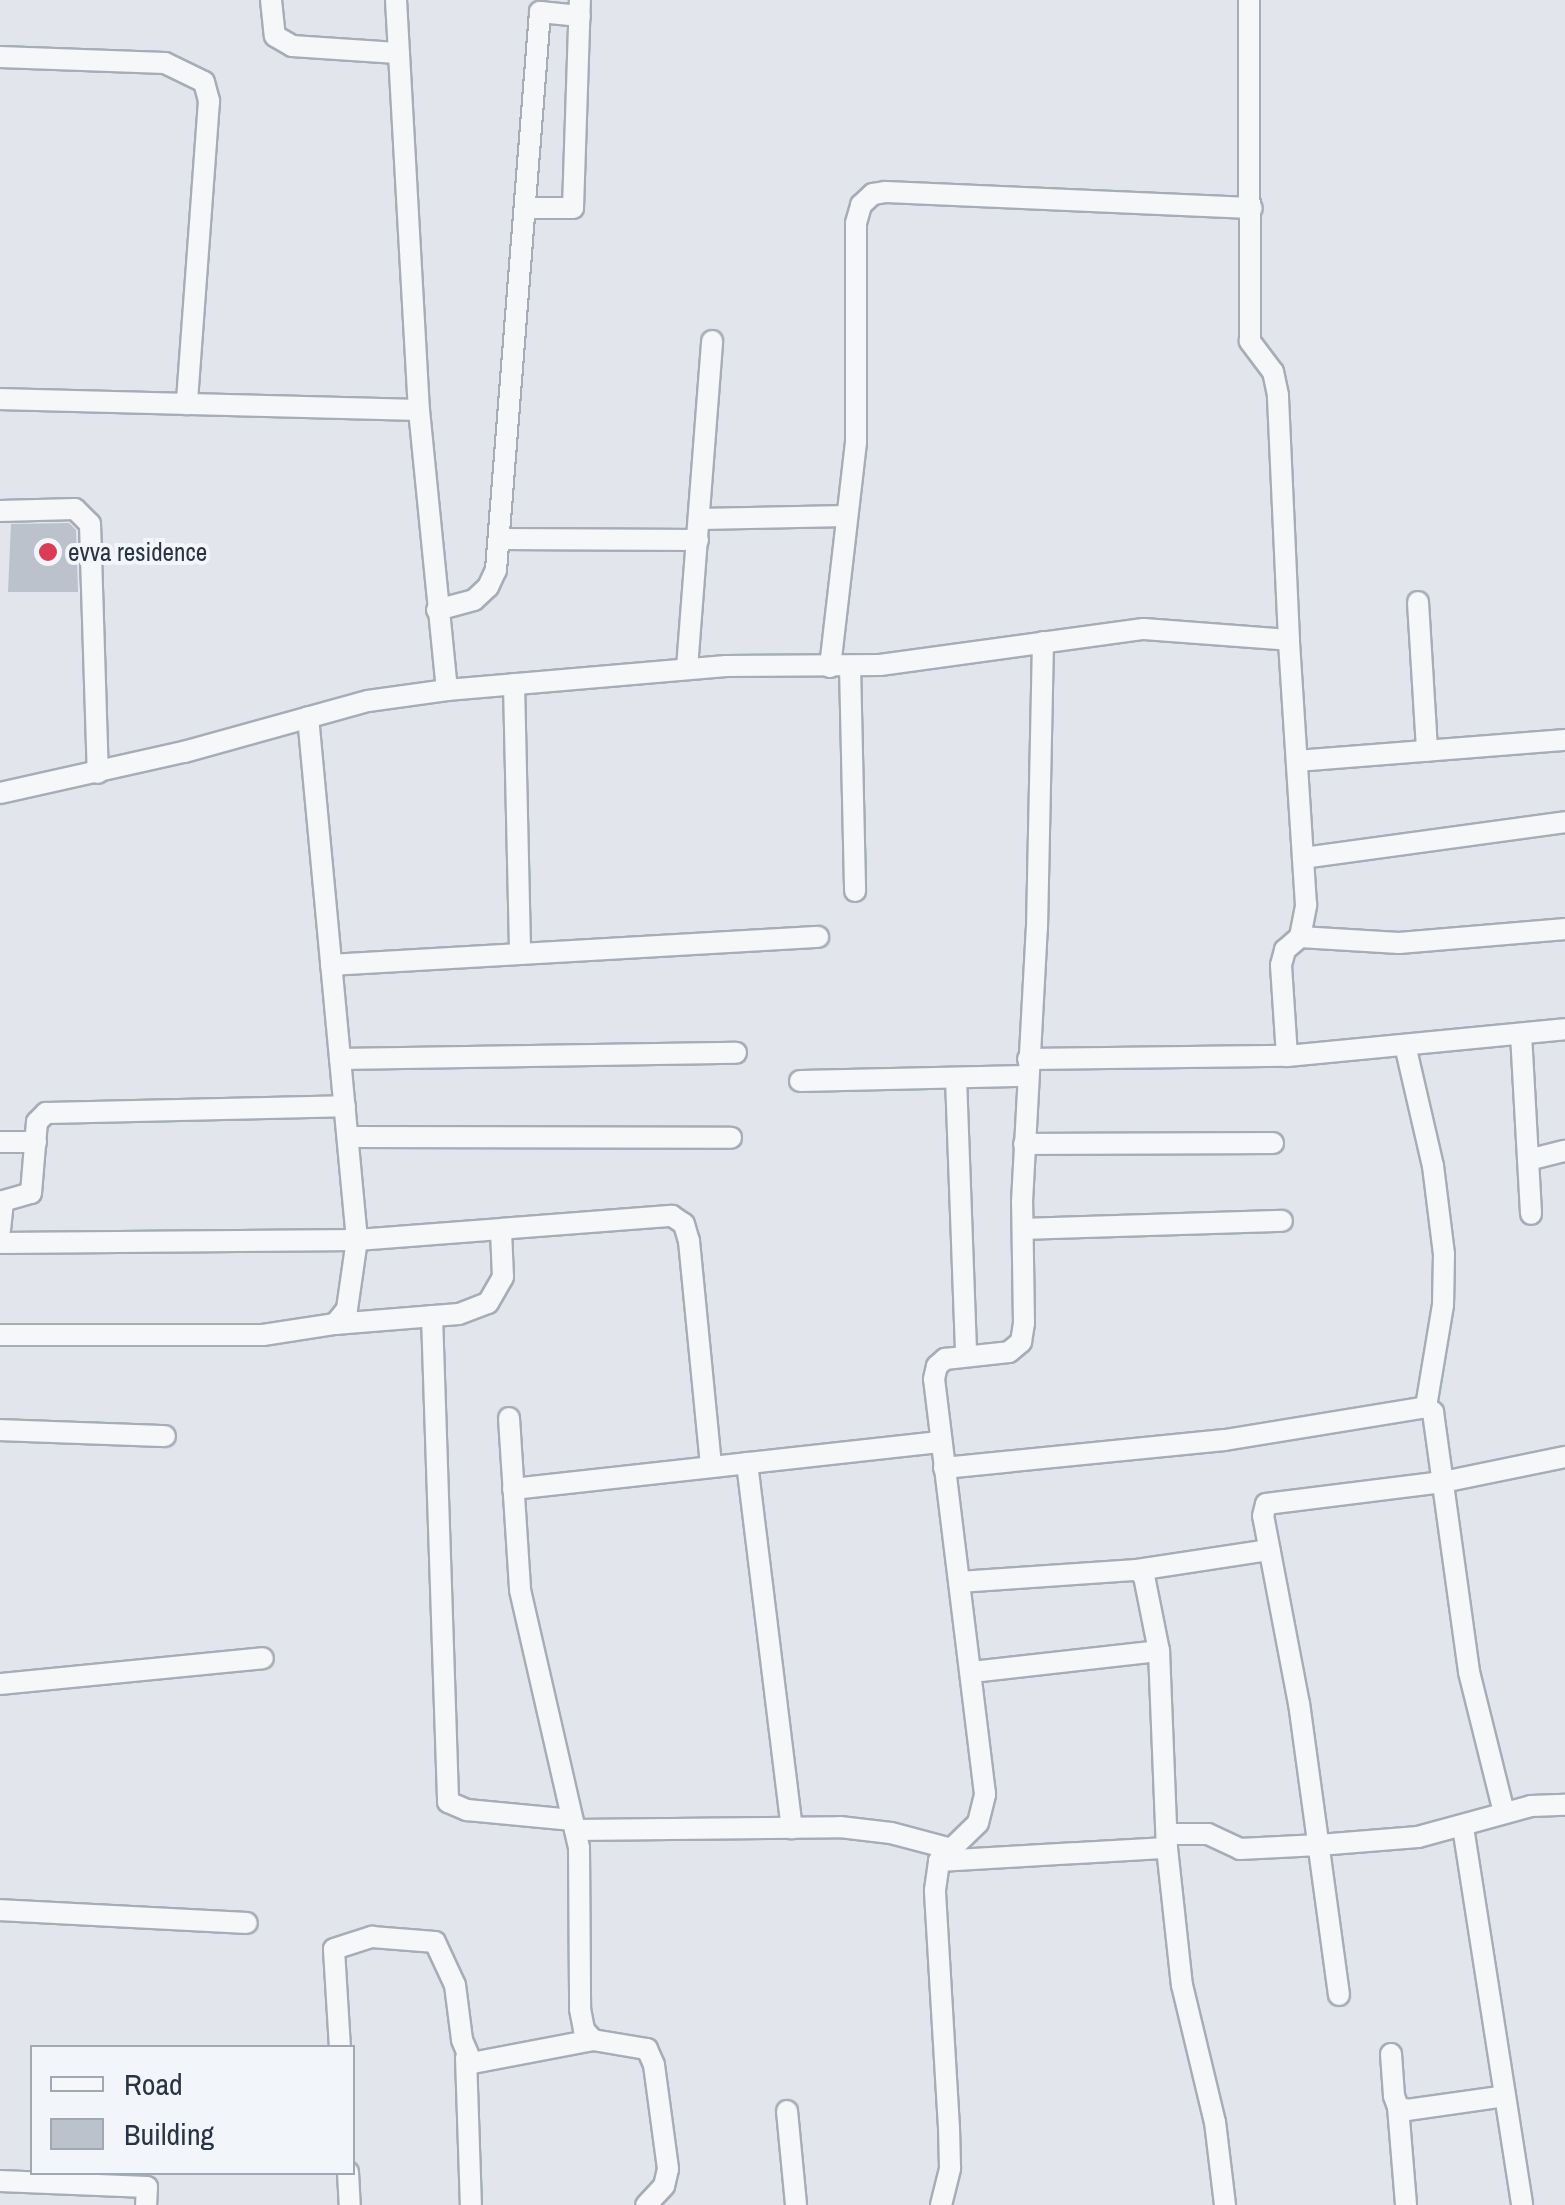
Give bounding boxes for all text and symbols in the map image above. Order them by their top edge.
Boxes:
place label: evva residence [68,537,207,567]
marker: evva residence [37,541,59,563]
legend [30,2045,355,2175]
text: Road [124,2064,183,2104]
text: Building [124,2114,214,2154]

